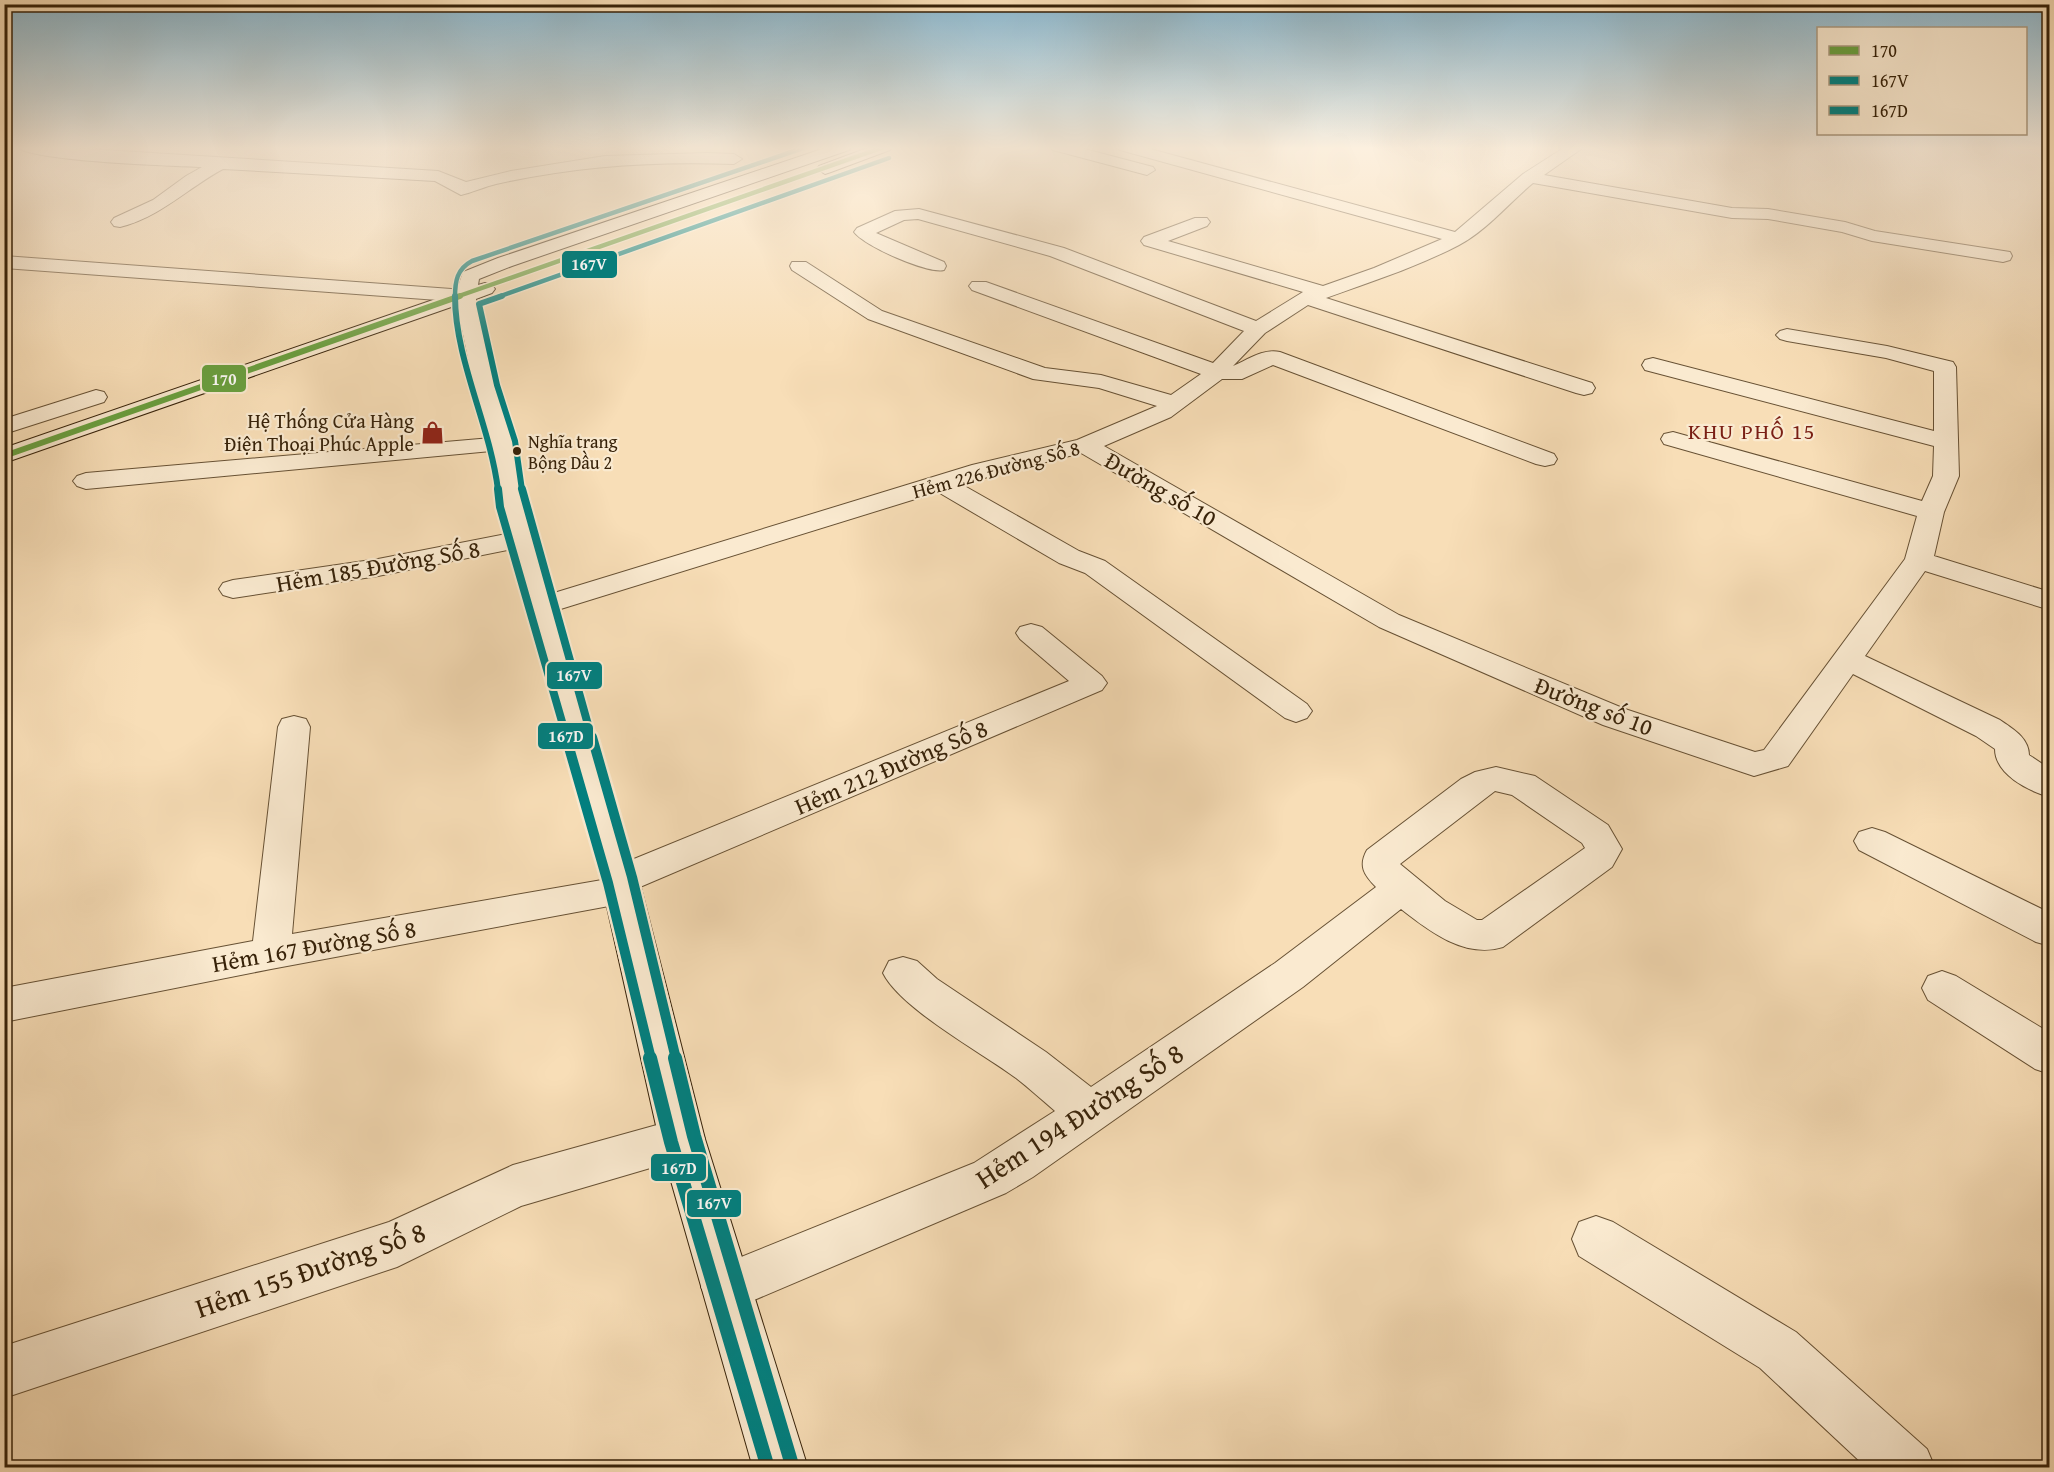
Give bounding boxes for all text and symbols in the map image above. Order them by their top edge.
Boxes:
legend [1817,27,2027,135]
text: 170 [1871,37,1897,64]
text: 167V [1871,67,1909,94]
text: 167D [1871,97,1908,124]
line badge: 167V [561,250,618,279]
text: 167V [571,252,607,276]
line badge: 170 [201,364,247,393]
text: 170 [212,367,236,391]
place label: Hệ Thống Cửa Hàng Điện Thoại Phúc Apple [224,406,414,458]
district label: KHU PHỐ 15 [1688,415,1816,447]
shop icon: Hệ Thống Cửa Hàng Điện Thoại Phúc Apple [419,419,445,445]
place label: Nghĩa trang Bộng Dầu 2 [528,428,618,476]
street label: Hẻm 226 Đường Số 8 [909,433,1083,505]
street label: Đường số 10 [1099,443,1223,535]
marker: Nghĩa trang Bộng Dầu 2 [511,445,523,457]
street label: Hẻm 185 Đường Số 8 [273,531,483,601]
line badge: 167V [546,661,603,690]
text: 167V [556,663,592,687]
street label: Đường số 10 [1530,667,1658,745]
street label: Hẻm 212 Đường Số 8 [789,711,993,823]
line badge: 167D [537,722,594,750]
text: 167D [548,724,584,748]
street label: Hẻm 167 Đường Số 8 [209,911,419,981]
street label: Hẻm 194 Đường Số 8 [967,1032,1191,1198]
line badge: 167D [650,1153,707,1182]
text: 167D [661,1156,697,1180]
line badge: 167V [686,1189,742,1218]
text: 167V [696,1191,732,1215]
street label: Hẻm 155 Đường Số 8 [189,1210,431,1328]

